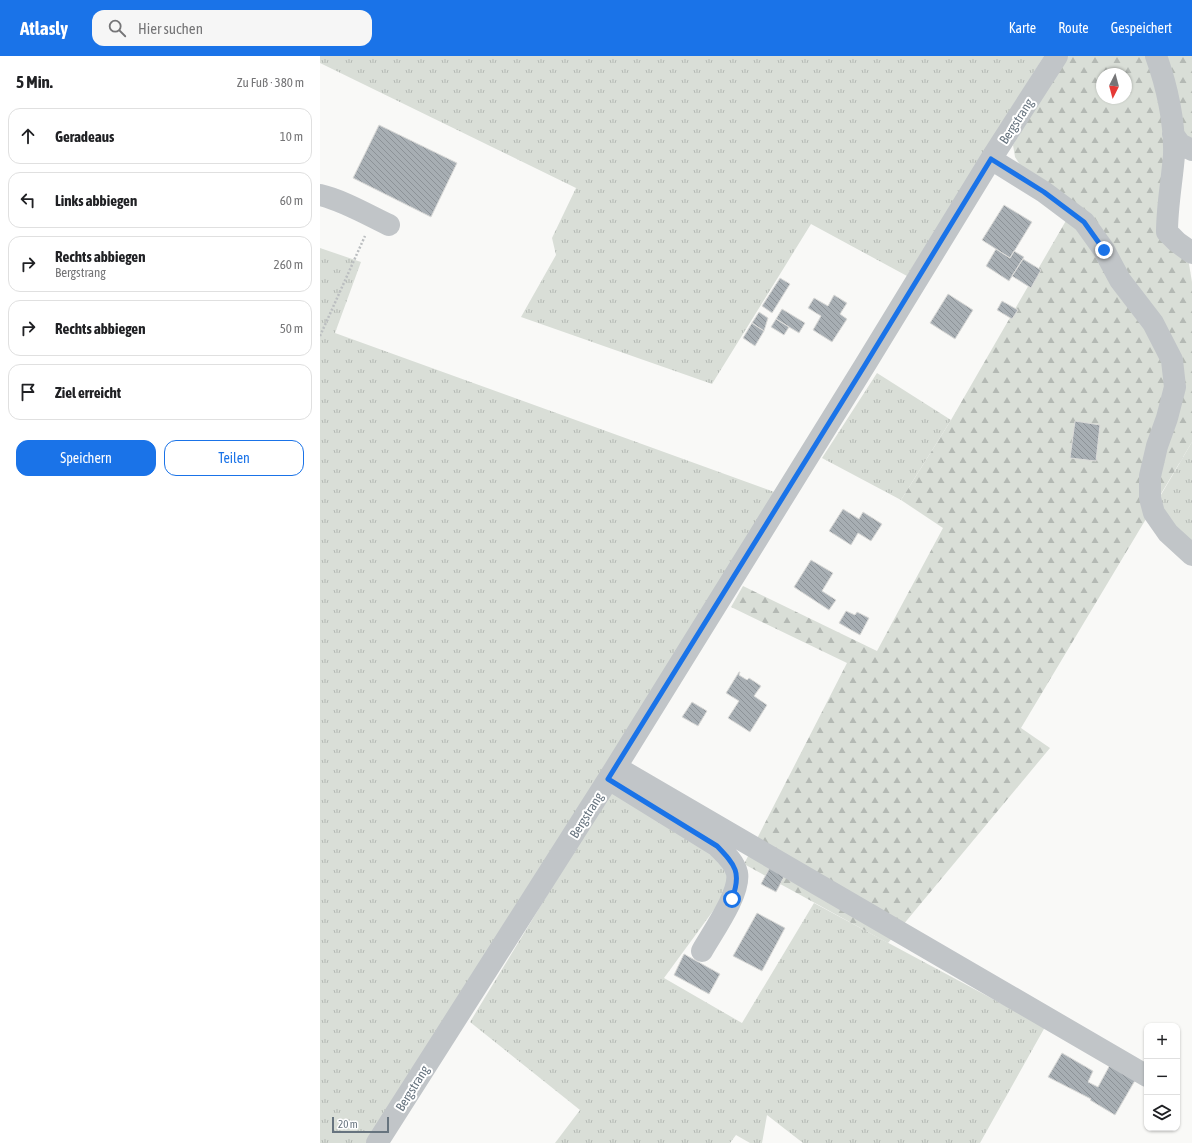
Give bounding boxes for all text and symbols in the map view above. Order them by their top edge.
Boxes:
search box [92,10,372,46]
text: Atlasly [20,17,68,39]
icon: search [106,17,128,39]
text: Hier suchen [138,20,203,37]
text: Karte [1009,20,1036,36]
text: Route [1058,20,1089,36]
text: Gespeichert [1111,20,1172,36]
north arrow [1096,68,1132,104]
text: 5 Min. [16,72,53,92]
text: Zu Fuß · 380 m [237,75,304,90]
street label: Bergstrang [996,95,1037,147]
icon: ahead [17,125,39,147]
text: Geradeaus [55,128,114,145]
text: 10 m [280,129,303,144]
icon: left [17,189,39,211]
text: Links abbiegen [55,192,137,209]
text: 60 m [280,193,303,208]
route end [1095,241,1113,259]
text: Rechts abbiegen [55,248,145,265]
icon: right [17,253,39,275]
text: 260 m [274,257,303,272]
text: Bergstrang [55,265,106,280]
icon: right [17,317,39,339]
text: Rechts abbiegen [55,320,145,337]
text: 50 m [280,321,303,336]
icon: arrive [17,381,39,403]
text: Ziel erreicht [55,384,121,401]
button: Speichern [16,440,156,476]
button: Teilen [164,440,304,476]
street label: Bergstrang [567,789,606,841]
route start [723,890,741,908]
map controls [1144,1023,1180,1131]
button: + [1144,1023,1180,1059]
button: − [1144,1059,1180,1095]
street label: Bergstrang [393,1062,432,1114]
button: layers [1144,1095,1180,1131]
scale bar [332,1115,389,1134]
text: 20 m [338,1118,358,1130]

